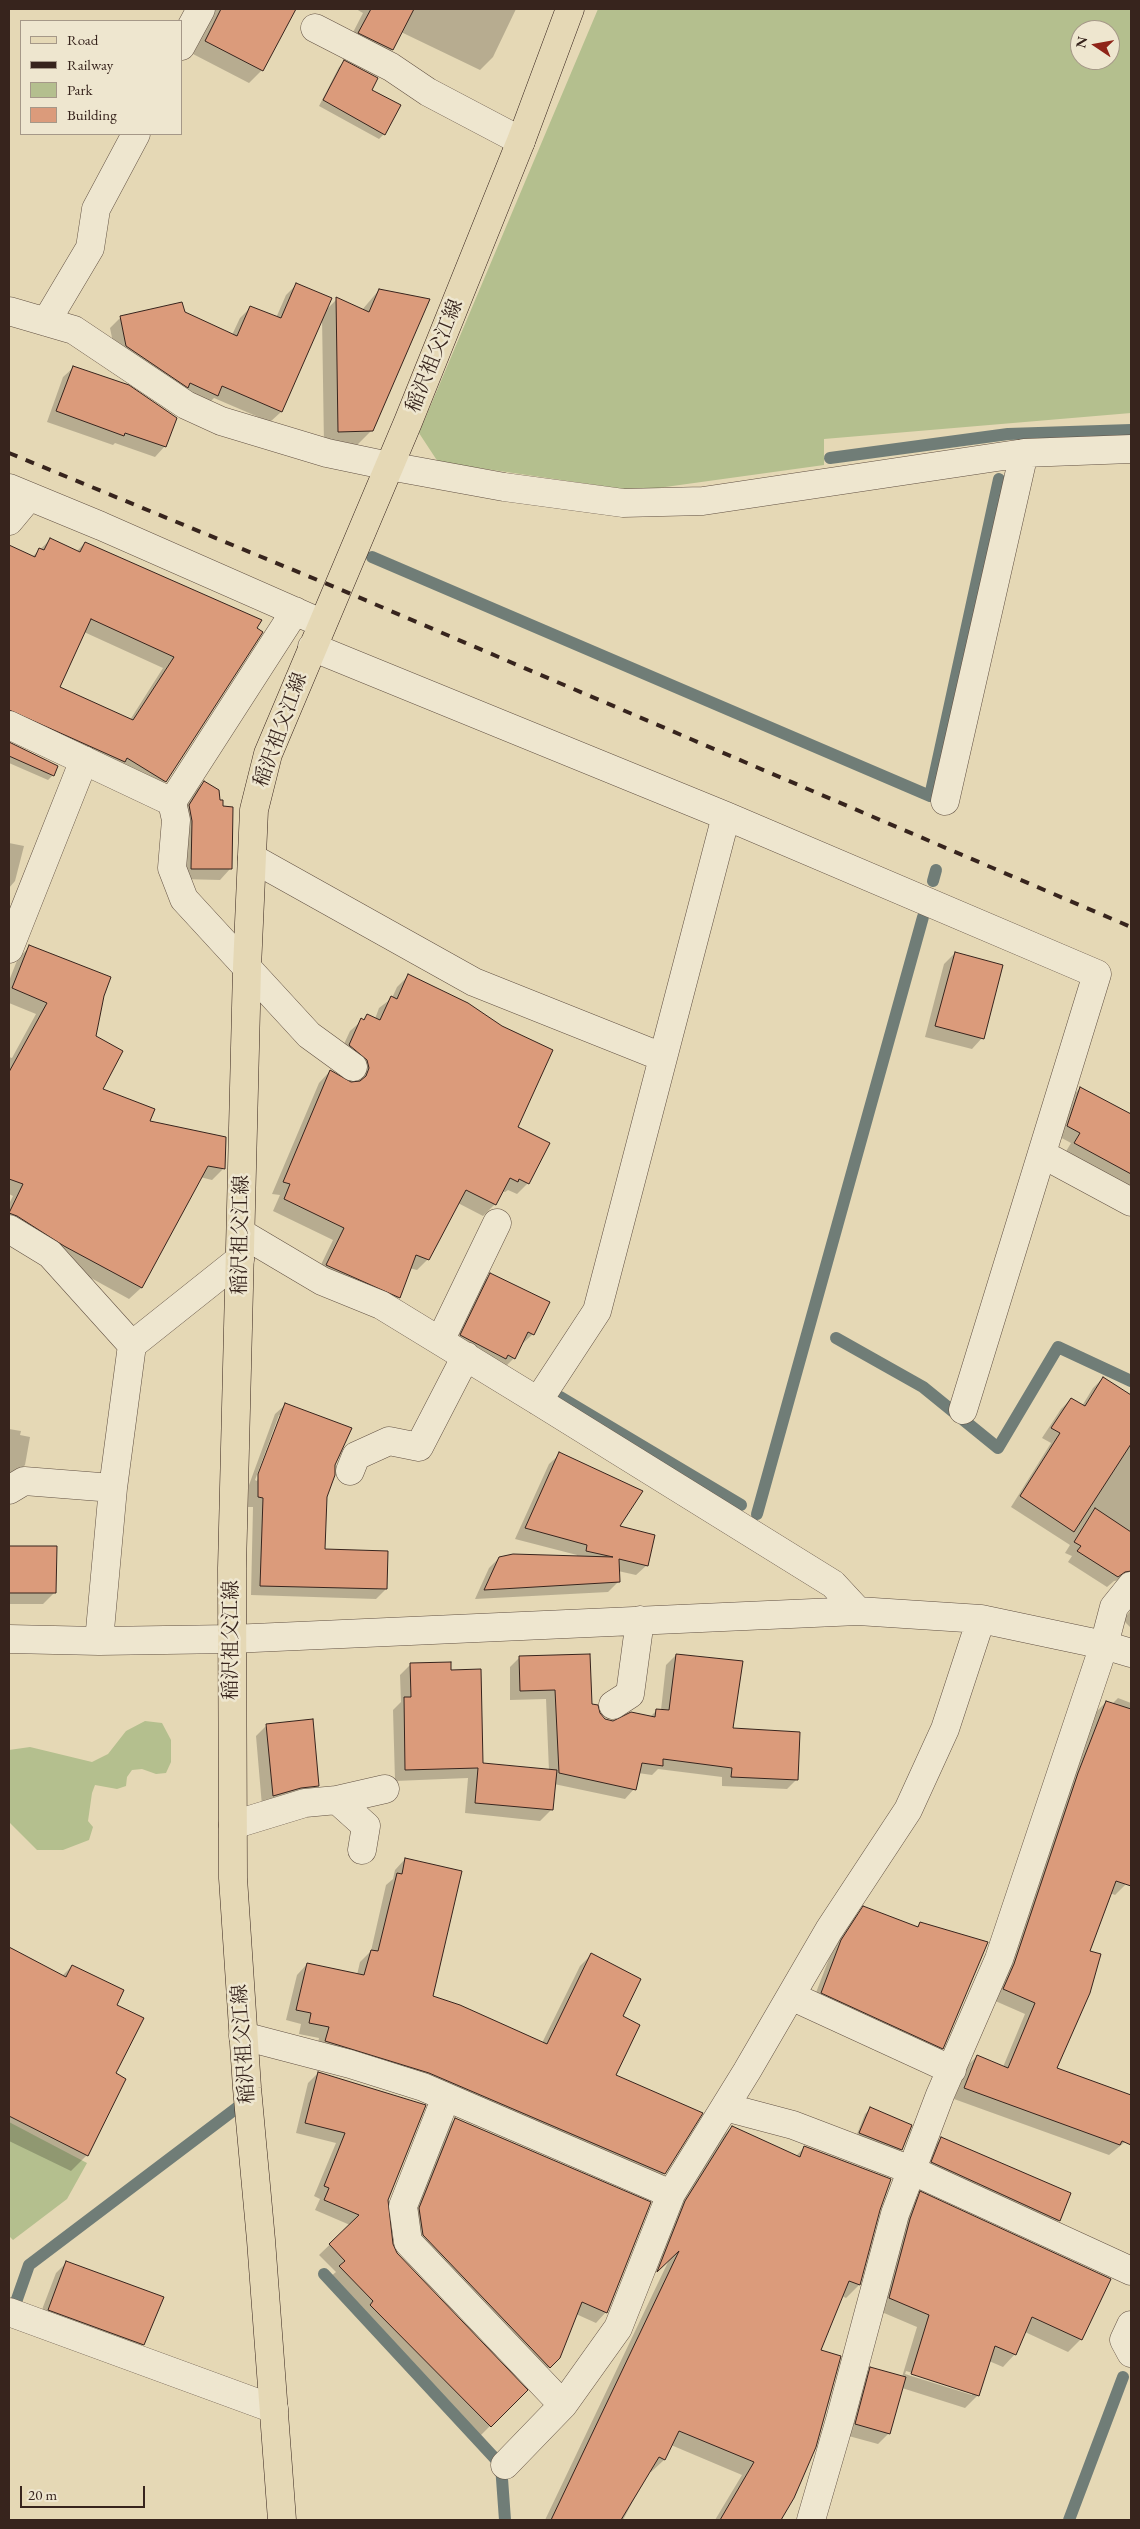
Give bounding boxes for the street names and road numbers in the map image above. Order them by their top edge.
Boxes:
street label: 稲沢祖父江線 [401,296,469,416]
street label: 稲沢祖父江線 [249,670,313,790]
street label: 稲沢祖父江線 [228,1175,254,1295]
street label: 稲沢祖父江線 [220,1580,244,1700]
street label: 稲沢祖父江線 [228,1983,260,2105]

